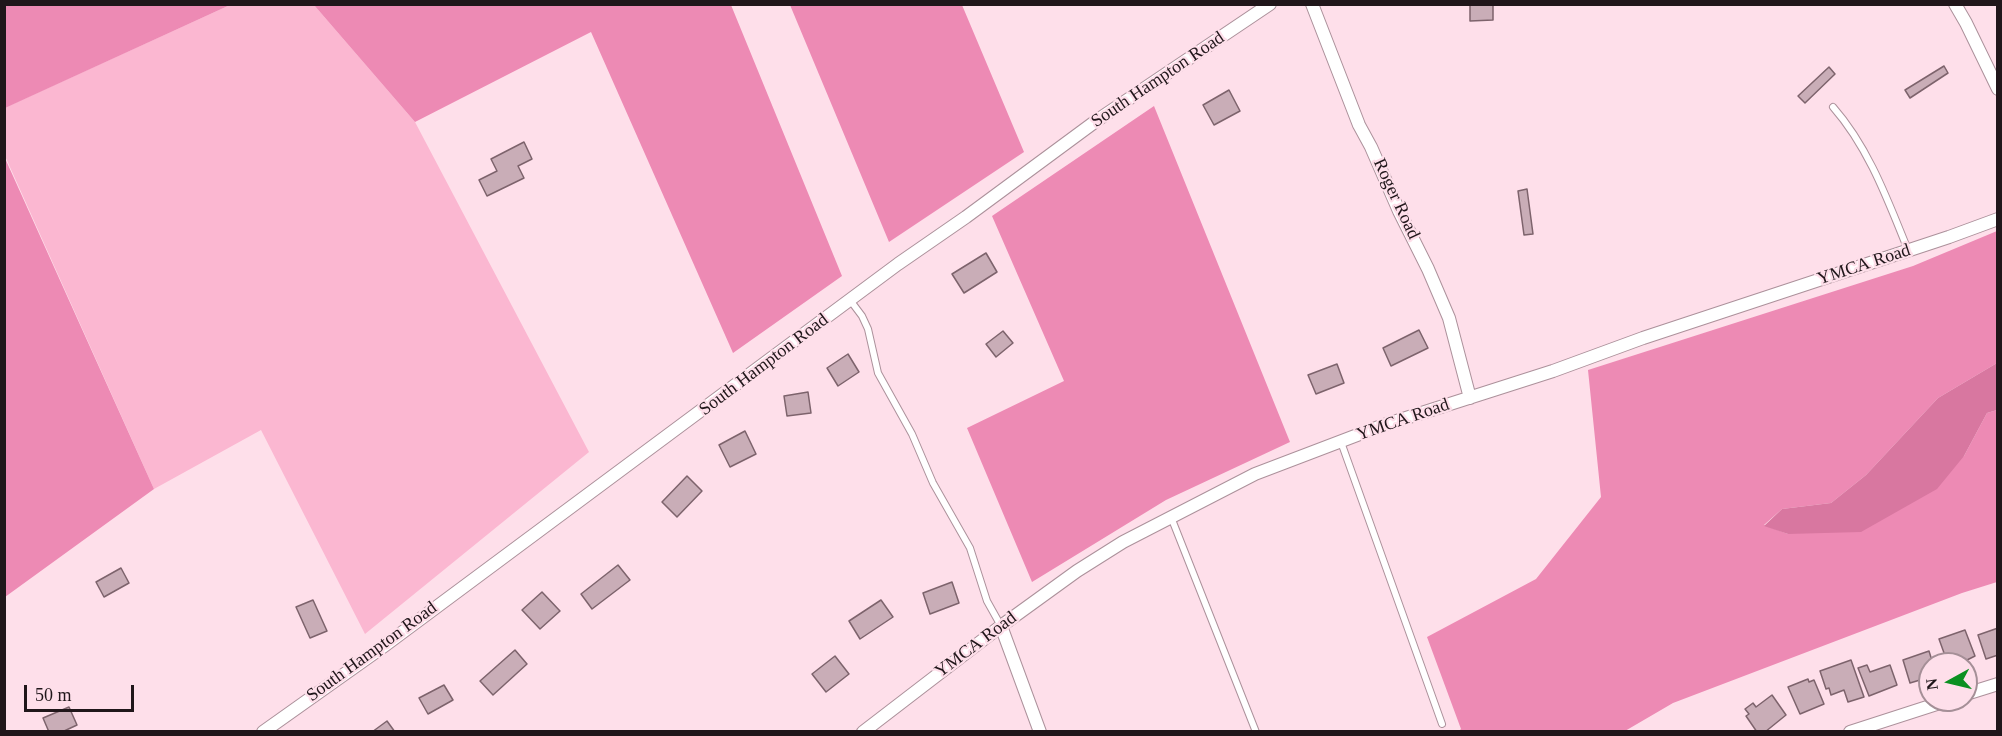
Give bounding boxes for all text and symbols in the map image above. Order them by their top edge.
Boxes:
street label: South Hampton Road [1087,27,1229,133]
street label: Roger Road [1368,155,1424,243]
street label: YMCA Road [1815,240,1913,290]
street label: South Hampton Road [695,309,833,421]
street label: YMCA Road [1354,394,1452,446]
street label: South Hampton Road [303,597,441,707]
street label: YMCA Road [931,607,1021,683]
north arrow [1918,652,1978,712]
scale bar [27,673,136,711]
text: N [1922,677,1941,691]
text: 50 m [35,685,72,705]

